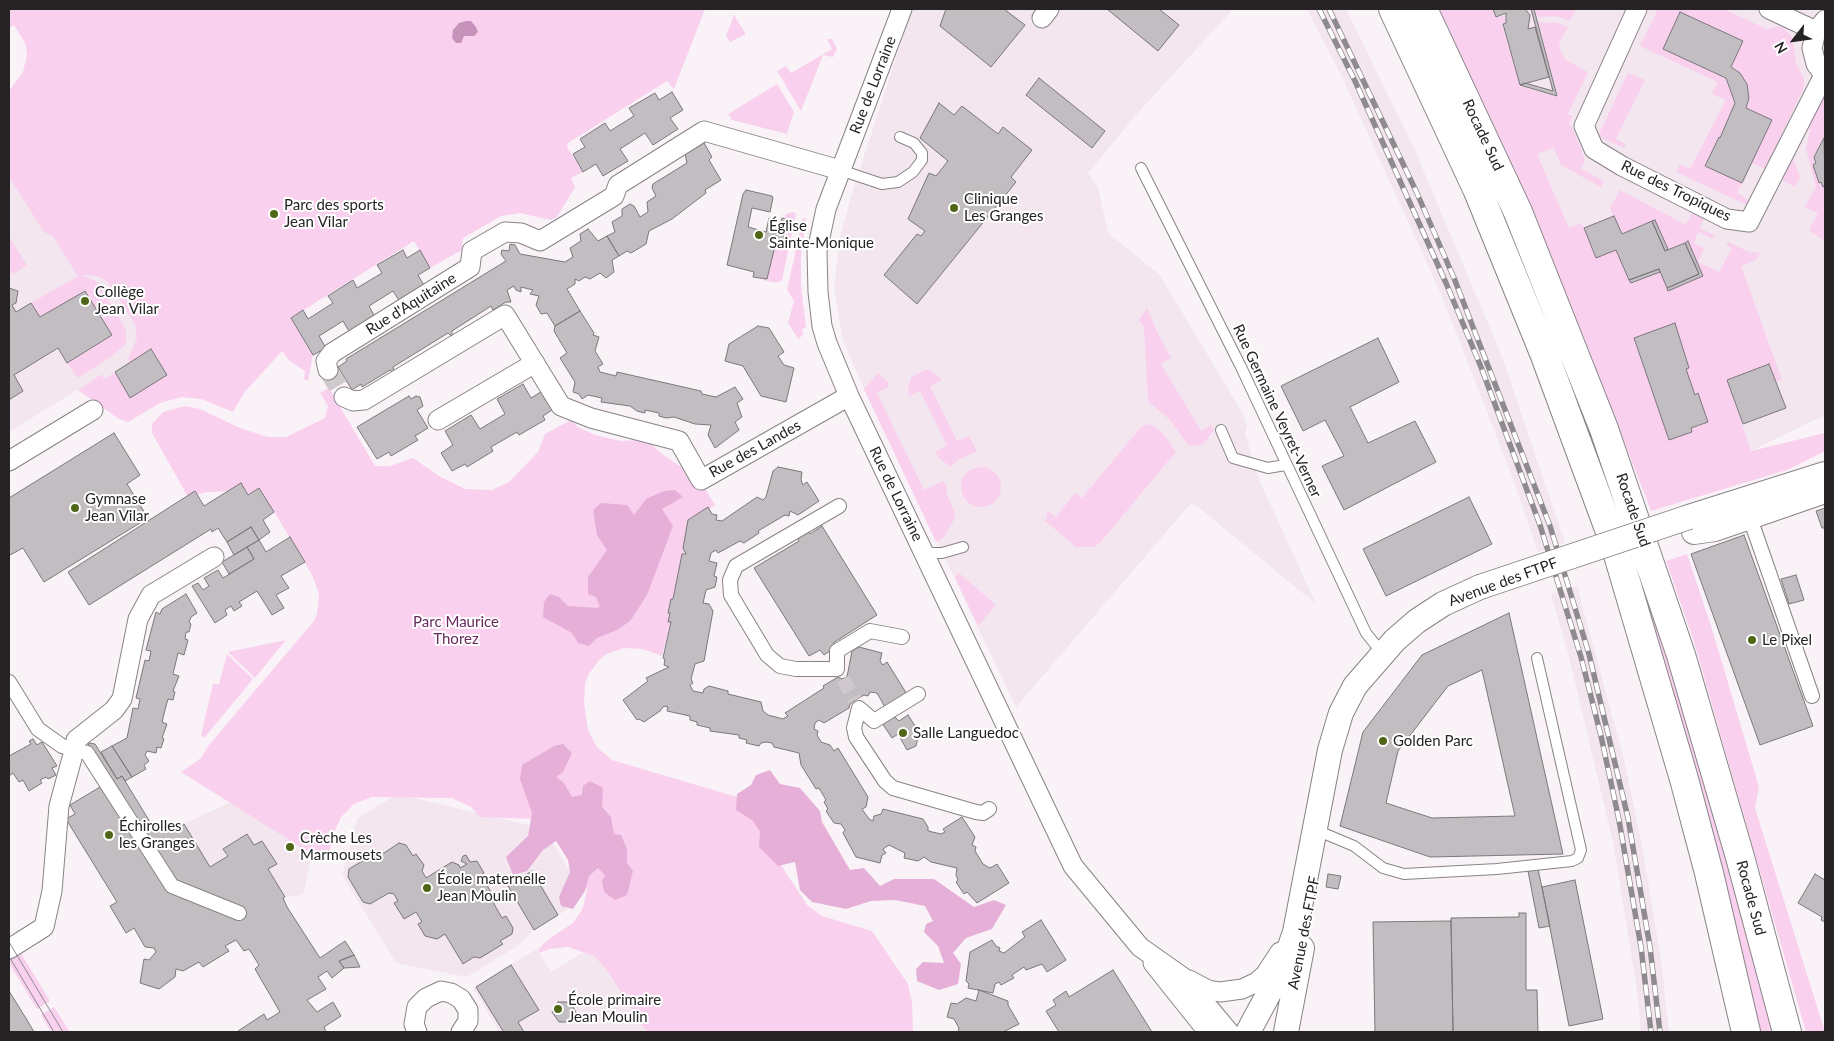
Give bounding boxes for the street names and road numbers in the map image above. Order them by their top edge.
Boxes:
street label: Rue de Lorraine [846,34,900,136]
street label: Rocade Sud [1459,96,1507,174]
street label: Rue des Tropiques [1618,157,1734,225]
street label: Rue d'Aquitaine [363,269,459,339]
street label: Rue Germaine Veyret-Verner [1229,321,1325,501]
street label: Rue des Landes [706,416,804,482]
street label: Rue de Lorraine [865,444,927,544]
street label: Rocade Sud [1612,471,1654,549]
street label: Avenue des FTPF [1446,554,1560,610]
street label: Rocade Sud [1732,859,1770,937]
street label: Avenue des FTPF [1284,875,1324,991]

